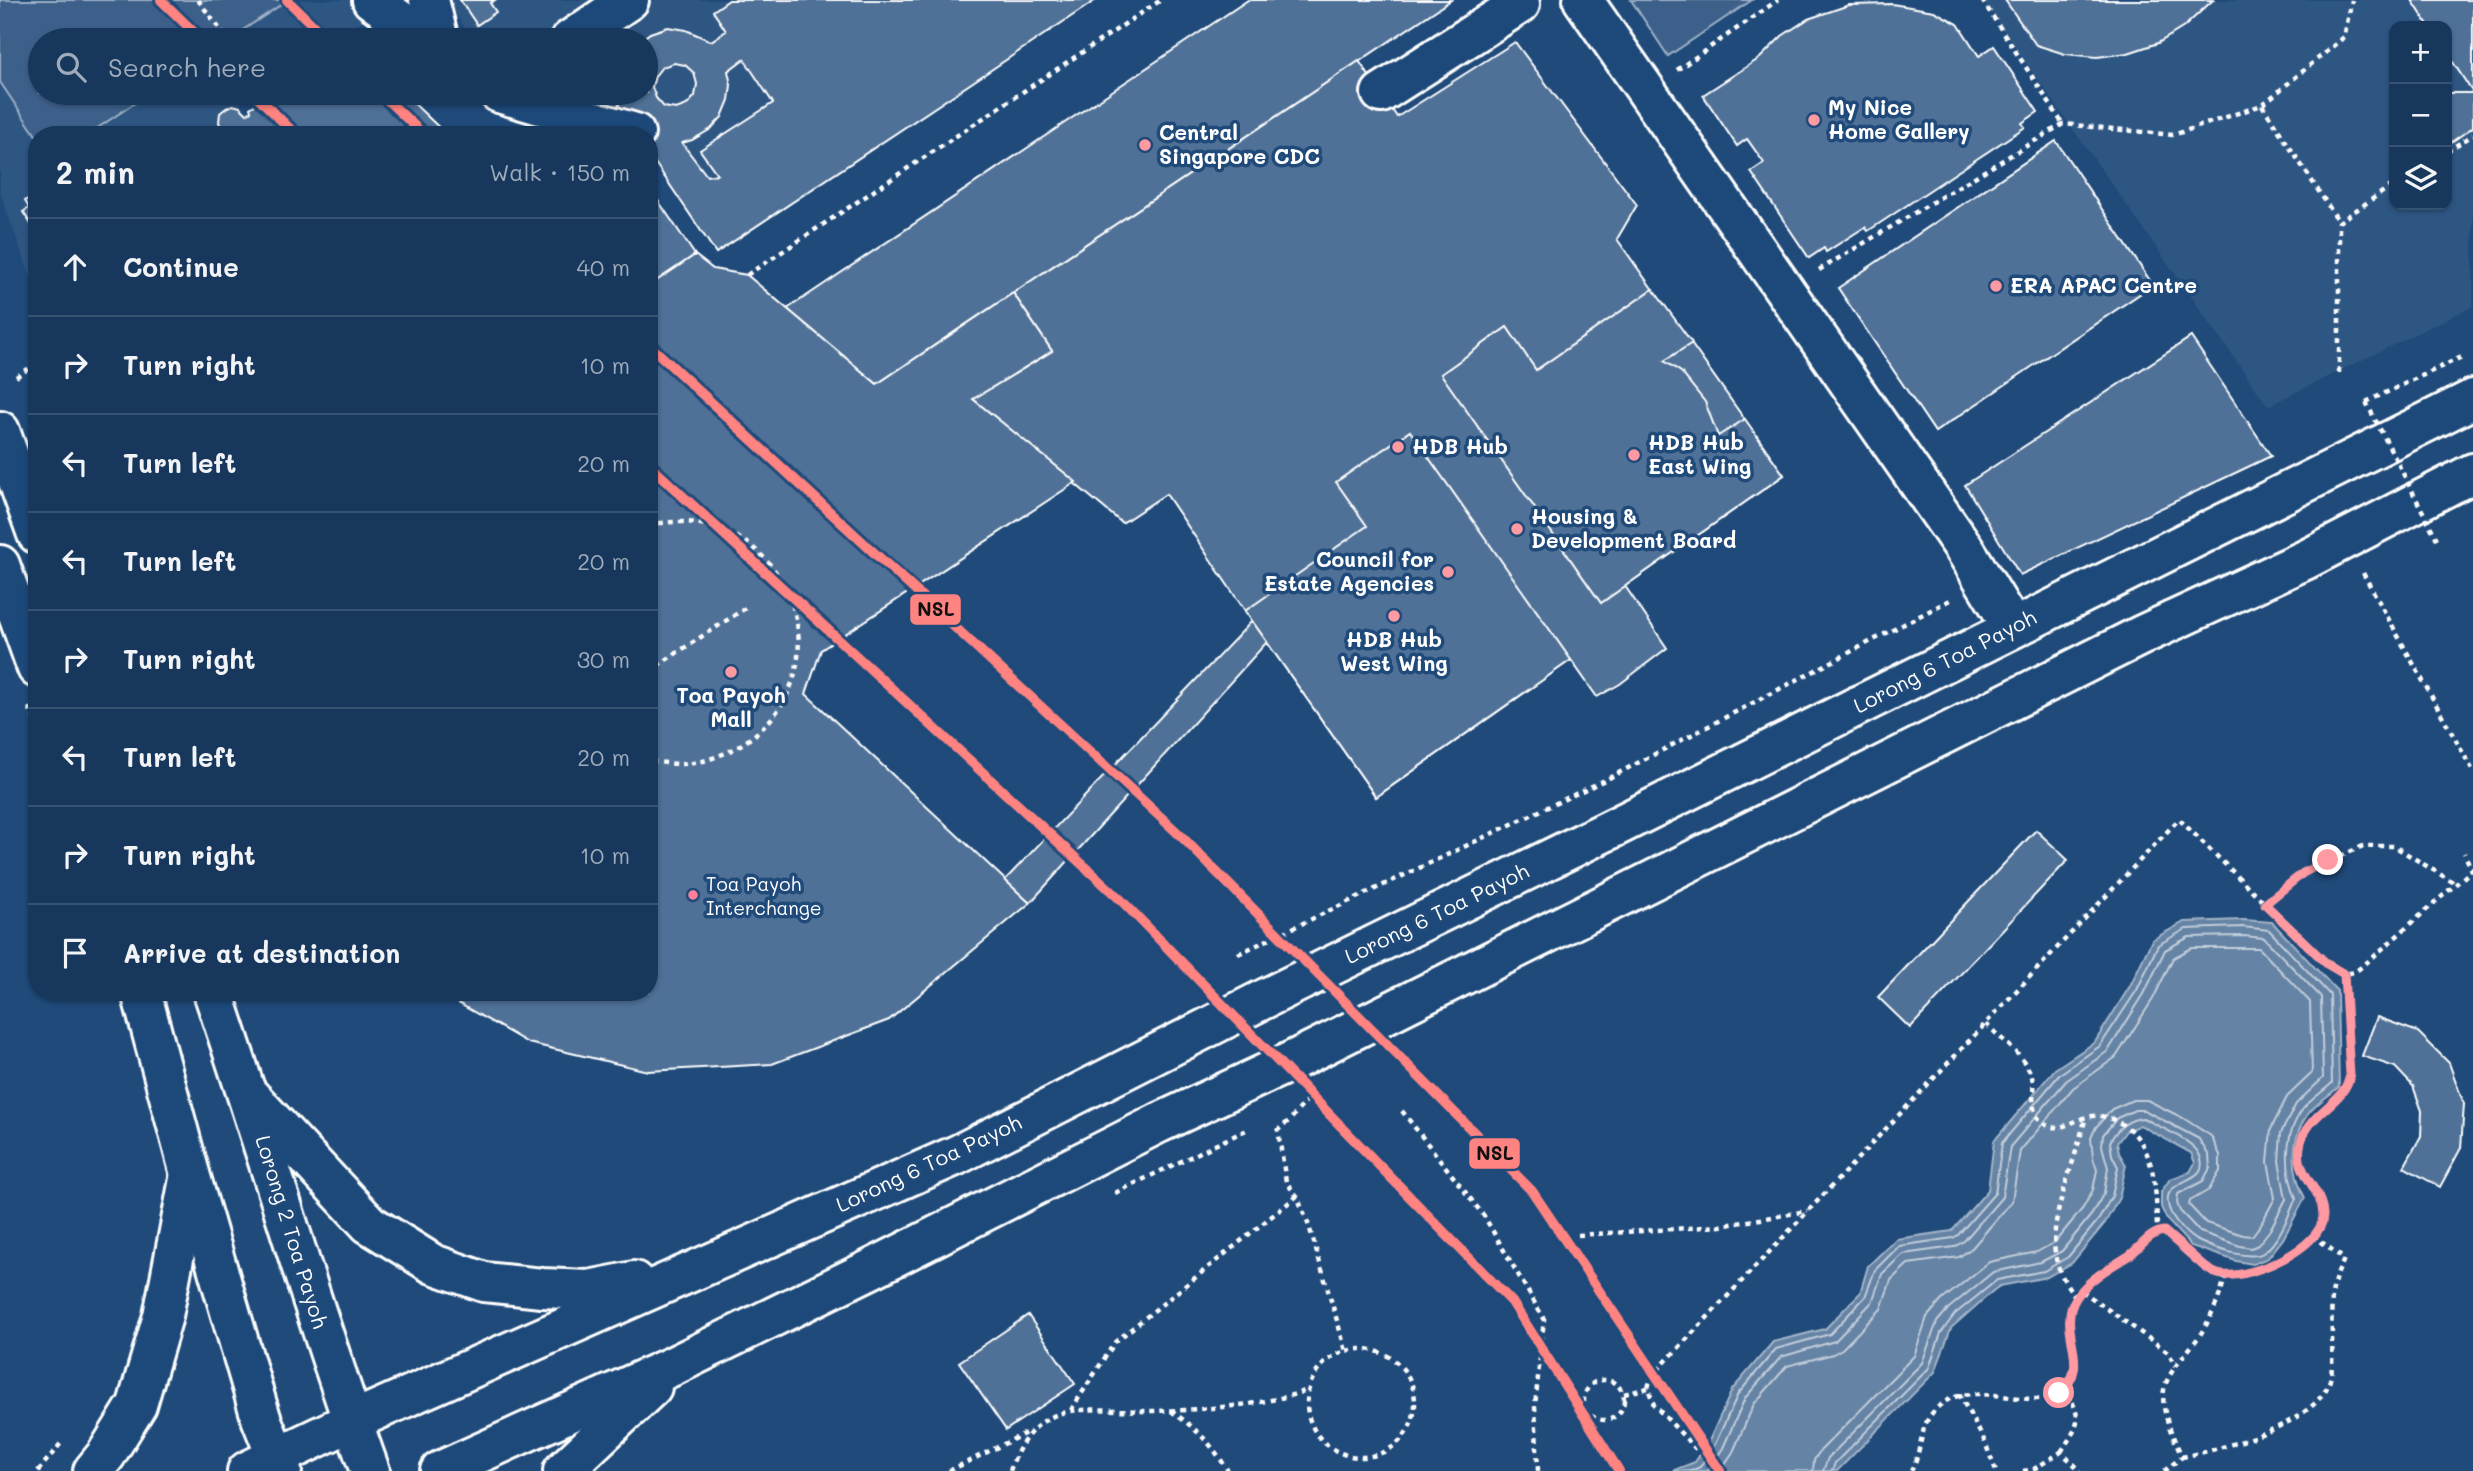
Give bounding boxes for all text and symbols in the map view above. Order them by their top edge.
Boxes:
map controls [2389,21,2452,210]
button: + [2389,21,2452,84]
search box [28,28,658,105]
icon: search [52,48,90,86]
text: Search here [108,50,266,84]
button: − [2389,84,2452,147]
place label: My Nice Home Gallery [1828,93,1970,145]
marker: My Nice Home Gallery [1806,112,1822,128]
place label: Central Singapore CDC [1159,118,1320,169]
marker: Central Singapore CDC [1137,137,1153,153]
button: layers [2389,147,2452,210]
text: 2 min [56,152,135,192]
text: Walk · 150 m [489,157,630,187]
icon: ahead [56,248,94,286]
text: Continue [123,250,239,284]
text: 40 m [577,252,630,282]
place label: ERA APAC Centre [2010,271,2197,298]
marker: ERA APAC Centre [1988,278,2004,294]
icon: right [56,346,94,384]
text: Turn right [123,348,256,382]
text: 10 m [580,350,630,380]
place label: HDB Hub East Wing [1648,428,1751,479]
place label: HDB Hub [1412,432,1508,459]
marker: HDB Hub [1390,439,1406,455]
icon: left [56,444,94,482]
text: Turn left [123,446,236,480]
marker: HDB Hub East Wing [1626,447,1642,463]
text: 20 m [577,448,630,478]
place label: Housing & Development Board [1531,502,1736,553]
marker: Housing & Development Board [1509,521,1525,537]
icon: left [56,542,94,580]
text: Turn left [123,544,236,578]
place label: Council for Estate Agencies [1264,545,1434,596]
text: 20 m [577,546,630,576]
marker: Council for Estate Agencies [1440,564,1456,580]
line badge: NSL [909,593,962,626]
text: NSL [917,596,955,621]
street label: Lorong 6 Toa Payoh [1848,603,2040,718]
marker: HDB Hub West Wing [1386,608,1402,624]
place label: HDB Hub West Wing [1340,625,1448,676]
icon: right [56,640,94,678]
text: Turn right [123,642,256,676]
text: 30 m [577,644,630,674]
marker: Toa Payoh Mall [723,664,739,680]
place label: Toa Payoh Mall [676,681,786,732]
icon: left [56,738,94,776]
text: Turn left [123,740,236,774]
text: 20 m [577,742,630,772]
icon: right [56,836,94,874]
text: Turn right [123,838,256,872]
text: 10 m [580,840,630,870]
route end [2312,844,2343,875]
street label: Lorong 6 Toa Payoh [1340,856,1533,969]
place label: Toa Payoh Interchange [706,871,822,920]
marker: Toa Payoh Interchange [686,888,700,902]
icon: arrive [56,934,94,972]
text: Arrive at destination [123,936,400,970]
street label: Lorong 6 Toa Payoh [831,1108,1025,1217]
street label: Lorong 2 Toa Payoh [250,1132,335,1331]
line badge: NSL [1468,1137,1521,1170]
text: NSL [1476,1140,1514,1165]
route start [2043,1377,2074,1408]

